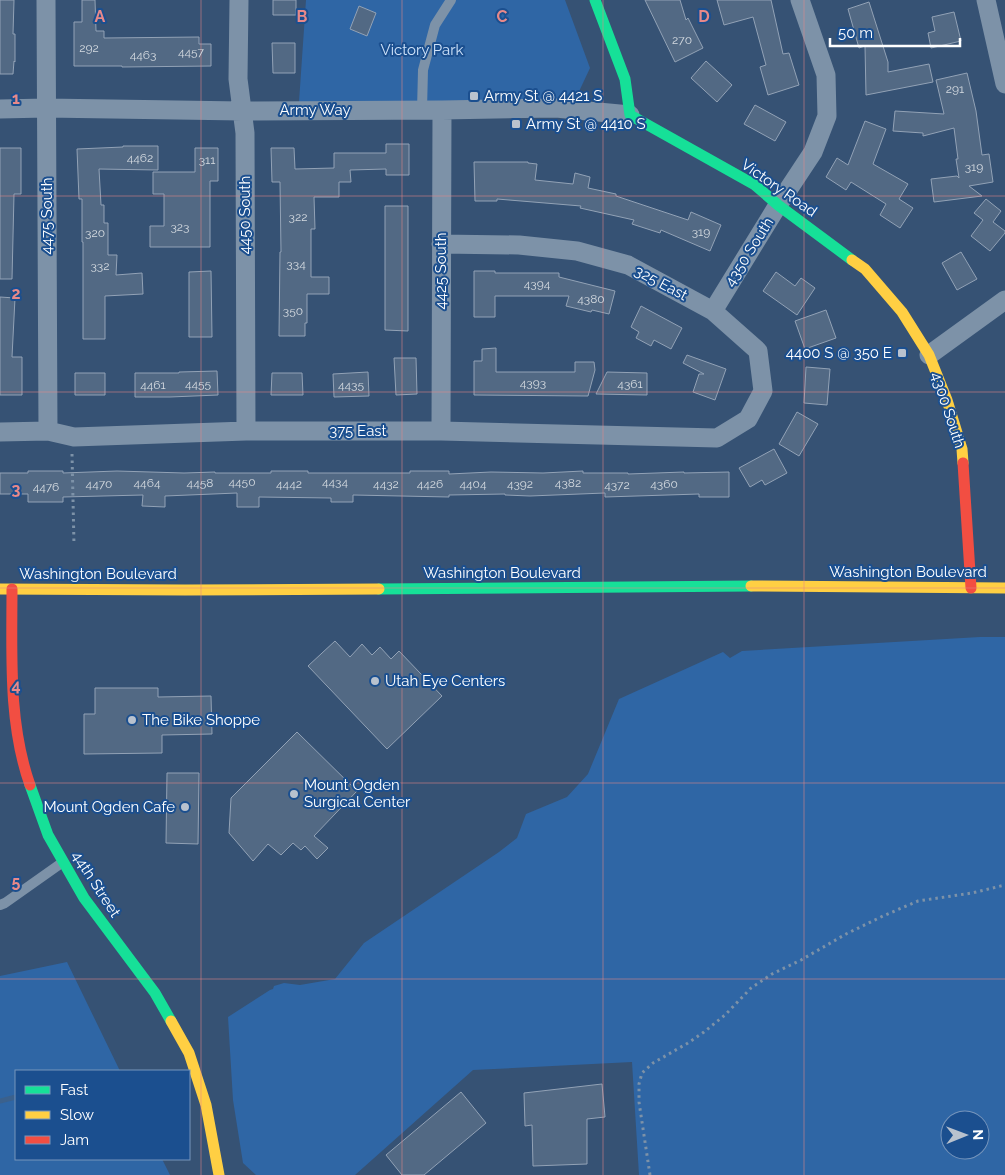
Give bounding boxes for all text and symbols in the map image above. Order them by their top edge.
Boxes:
text: A [95,7,106,26]
text: B [297,7,308,26]
text: C [497,7,508,26]
text: D [698,7,710,26]
scale bar [830,15,960,47]
text: 50 m [838,24,873,42]
house number: 270 [672,33,692,47]
house number: 292 [79,41,99,55]
park label: Victory Park [381,41,464,59]
house number: 4457 [178,45,205,59]
house number: 4463 [130,48,156,62]
house number: 291 [946,82,964,96]
place label: Army St @ 4421 S [484,87,602,105]
text: 1 [12,89,20,108]
marker: Army St @ 4421 S [468,90,480,102]
street label: Army Way [279,101,351,119]
place label: Army St @ 4410 S [526,115,646,133]
marker: Army St @ 4410 S [510,118,522,130]
house number: 4462 [127,151,153,165]
house number: 311 [199,153,215,167]
street label: Victory Road [738,155,820,221]
house number: 319 [965,160,983,174]
street label: 4450 South [236,176,254,254]
street label: 4475 South [38,178,56,254]
house number: 322 [289,210,307,224]
street label: 4350 South [721,214,777,290]
house number: 323 [170,220,190,234]
house number: 319 [692,225,710,239]
house number: 320 [85,226,105,240]
street label: 4425 South [432,233,450,309]
house number: 334 [286,257,306,271]
house number: 332 [90,259,110,273]
street label: 325 East [631,262,691,304]
house number: 4394 [524,277,551,291]
text: 2 [11,284,21,303]
house number: 4380 [577,292,605,306]
house number: 350 [283,304,303,318]
place label: 4400 S @ 350 E [786,344,892,362]
marker: 4400 S @ 350 E [896,347,908,359]
street label: 4300 South [927,370,969,450]
house number: 4393 [520,376,546,390]
house number: 4455 [185,377,212,391]
house number: 4361 [617,377,643,391]
house number: 4461 [140,378,166,392]
house number: 4435 [338,378,364,392]
street label: 375 East [329,422,387,440]
house number: 4450 [229,475,256,489]
house number: 4434 [322,475,348,489]
house number: 4464 [134,476,161,490]
house number: 4458 [187,476,213,490]
house number: 4382 [555,476,581,490]
house number: 4470 [86,477,112,491]
house number: 4442 [276,477,302,491]
house number: 4432 [373,477,399,491]
house number: 4426 [417,477,443,491]
house number: 4404 [459,477,487,491]
house number: 4392 [507,477,533,491]
house number: 4360 [650,477,678,491]
house number: 4372 [604,478,630,492]
text: 3 [12,480,21,499]
house number: 4476 [33,480,59,494]
street label: Washington Boulevard [829,563,987,581]
street label: Washington Boulevard [423,564,581,582]
street label: Washington Boulevard [19,565,177,583]
place label: Utah Eye Centers [385,672,505,690]
marker: Utah Eye Centers [369,675,381,687]
text: 4 [11,676,21,695]
place label: The Bike Shoppe [142,711,260,729]
marker: The Bike Shoppe [126,714,138,726]
place label: Mount Ogden Surgical Center [304,776,411,811]
marker: Mount Ogden Surgical Center [288,788,300,800]
place label: Mount Ogden Cafe [43,798,175,816]
marker: Mount Ogden Cafe [179,801,191,813]
street label: 44th Street [68,847,124,921]
text: 5 [12,872,21,891]
legend [15,1070,190,1160]
text: Fast [60,1081,88,1099]
text: Slow [60,1106,94,1124]
north arrow [940,1110,990,1160]
text: N [970,1129,986,1140]
text: Jam [60,1131,89,1149]

